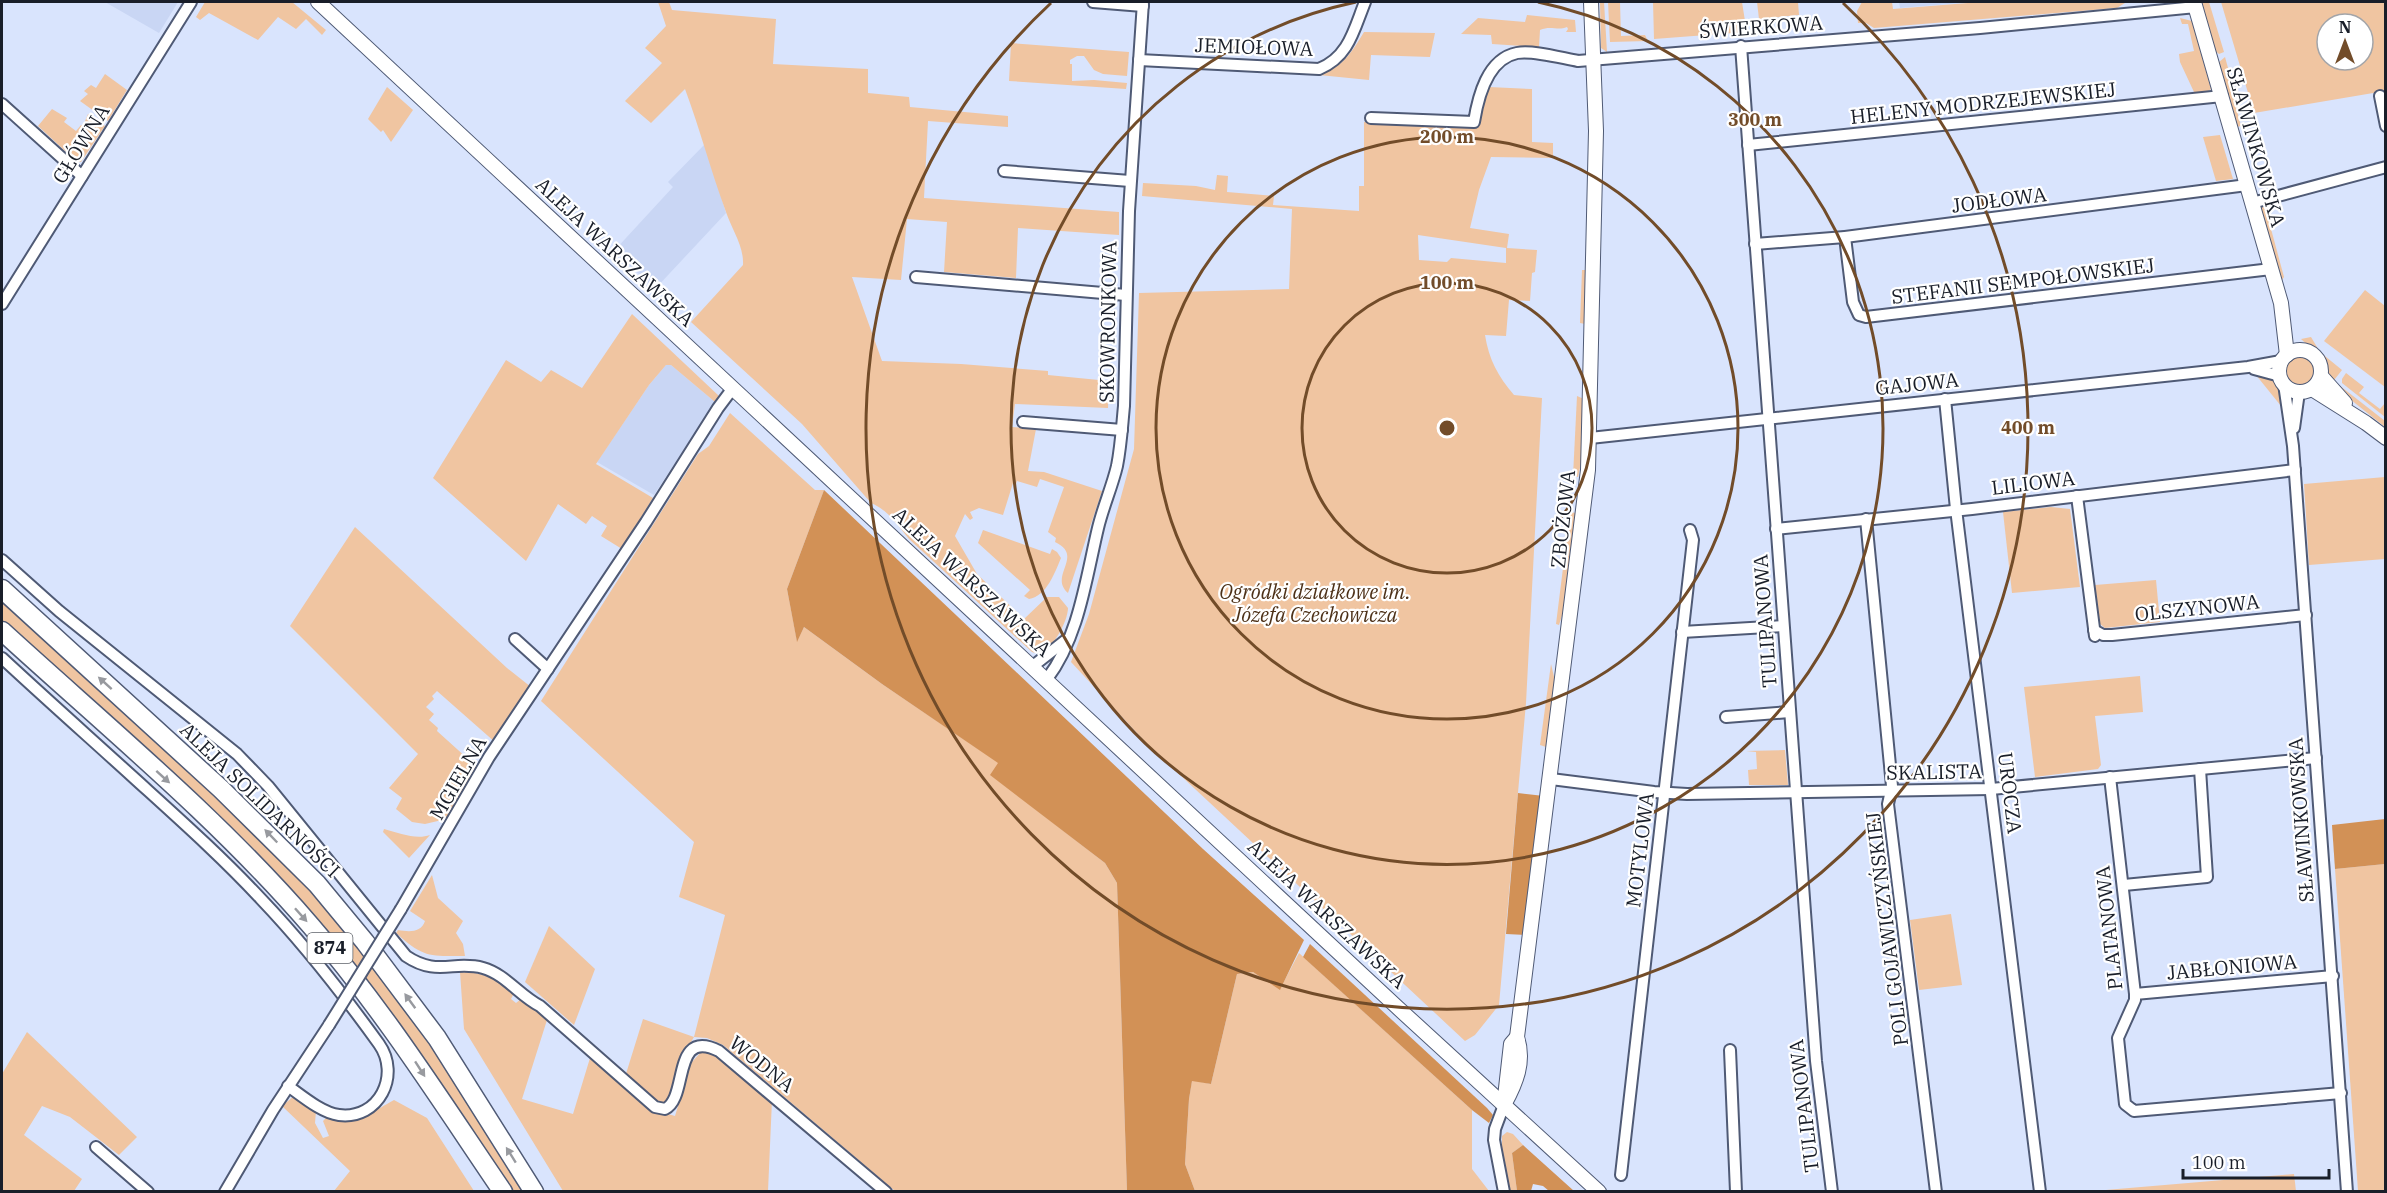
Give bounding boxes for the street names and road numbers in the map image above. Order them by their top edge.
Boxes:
street label: ŚWIERKOWA [1698,9,1824,44]
street label: JEMIOŁOWA [1194,31,1314,62]
street label: SŁAWINKOWSKA [2221,64,2292,230]
street label: HELENY MODRZEJEWSKIEJ [1849,75,2117,130]
street label: GŁÓWNA [46,99,116,188]
street label: ALEJA WARSZAWSKA [530,171,701,333]
street label: JODŁOWA [1950,180,2048,219]
street label: SKOWRONKOWA [1093,241,1122,403]
street label: STEFANII SEMPOŁOWSKIEJ [1890,251,2156,310]
street label: GAJOWA [1874,366,1960,401]
street label: LILIOWA [1990,464,2077,501]
street label: ZBOŻOWA [1544,468,1581,570]
street label: ALEJA WARSZAWSKA [887,501,1058,663]
street label: TULIPANOWA [1746,553,1783,689]
street label: OLSZYNOWA [2133,587,2261,627]
street label: ALEJA SOLIDARNOŚCI [174,716,346,883]
street label: MGIELNA [423,731,493,825]
street label: SŁAWINKOWSKA [2281,736,2320,903]
street label: UROCZA [1992,751,2029,835]
street label: SKALISTA [1886,757,1982,786]
street label: MOTYLOWA [1619,791,1660,909]
street label: POLI GOJAWICZYŃSKIEJ [1859,810,1914,1048]
street label: ALEJA WARSZAWSKA [1242,833,1413,995]
street label: PLATANOWA [2089,864,2128,992]
road number: 874 [308,933,352,963]
street label: JABŁONIOWA [2166,947,2298,986]
street label: WODNA [724,1029,801,1098]
street label: TULIPANOWA [1782,1038,1825,1174]

